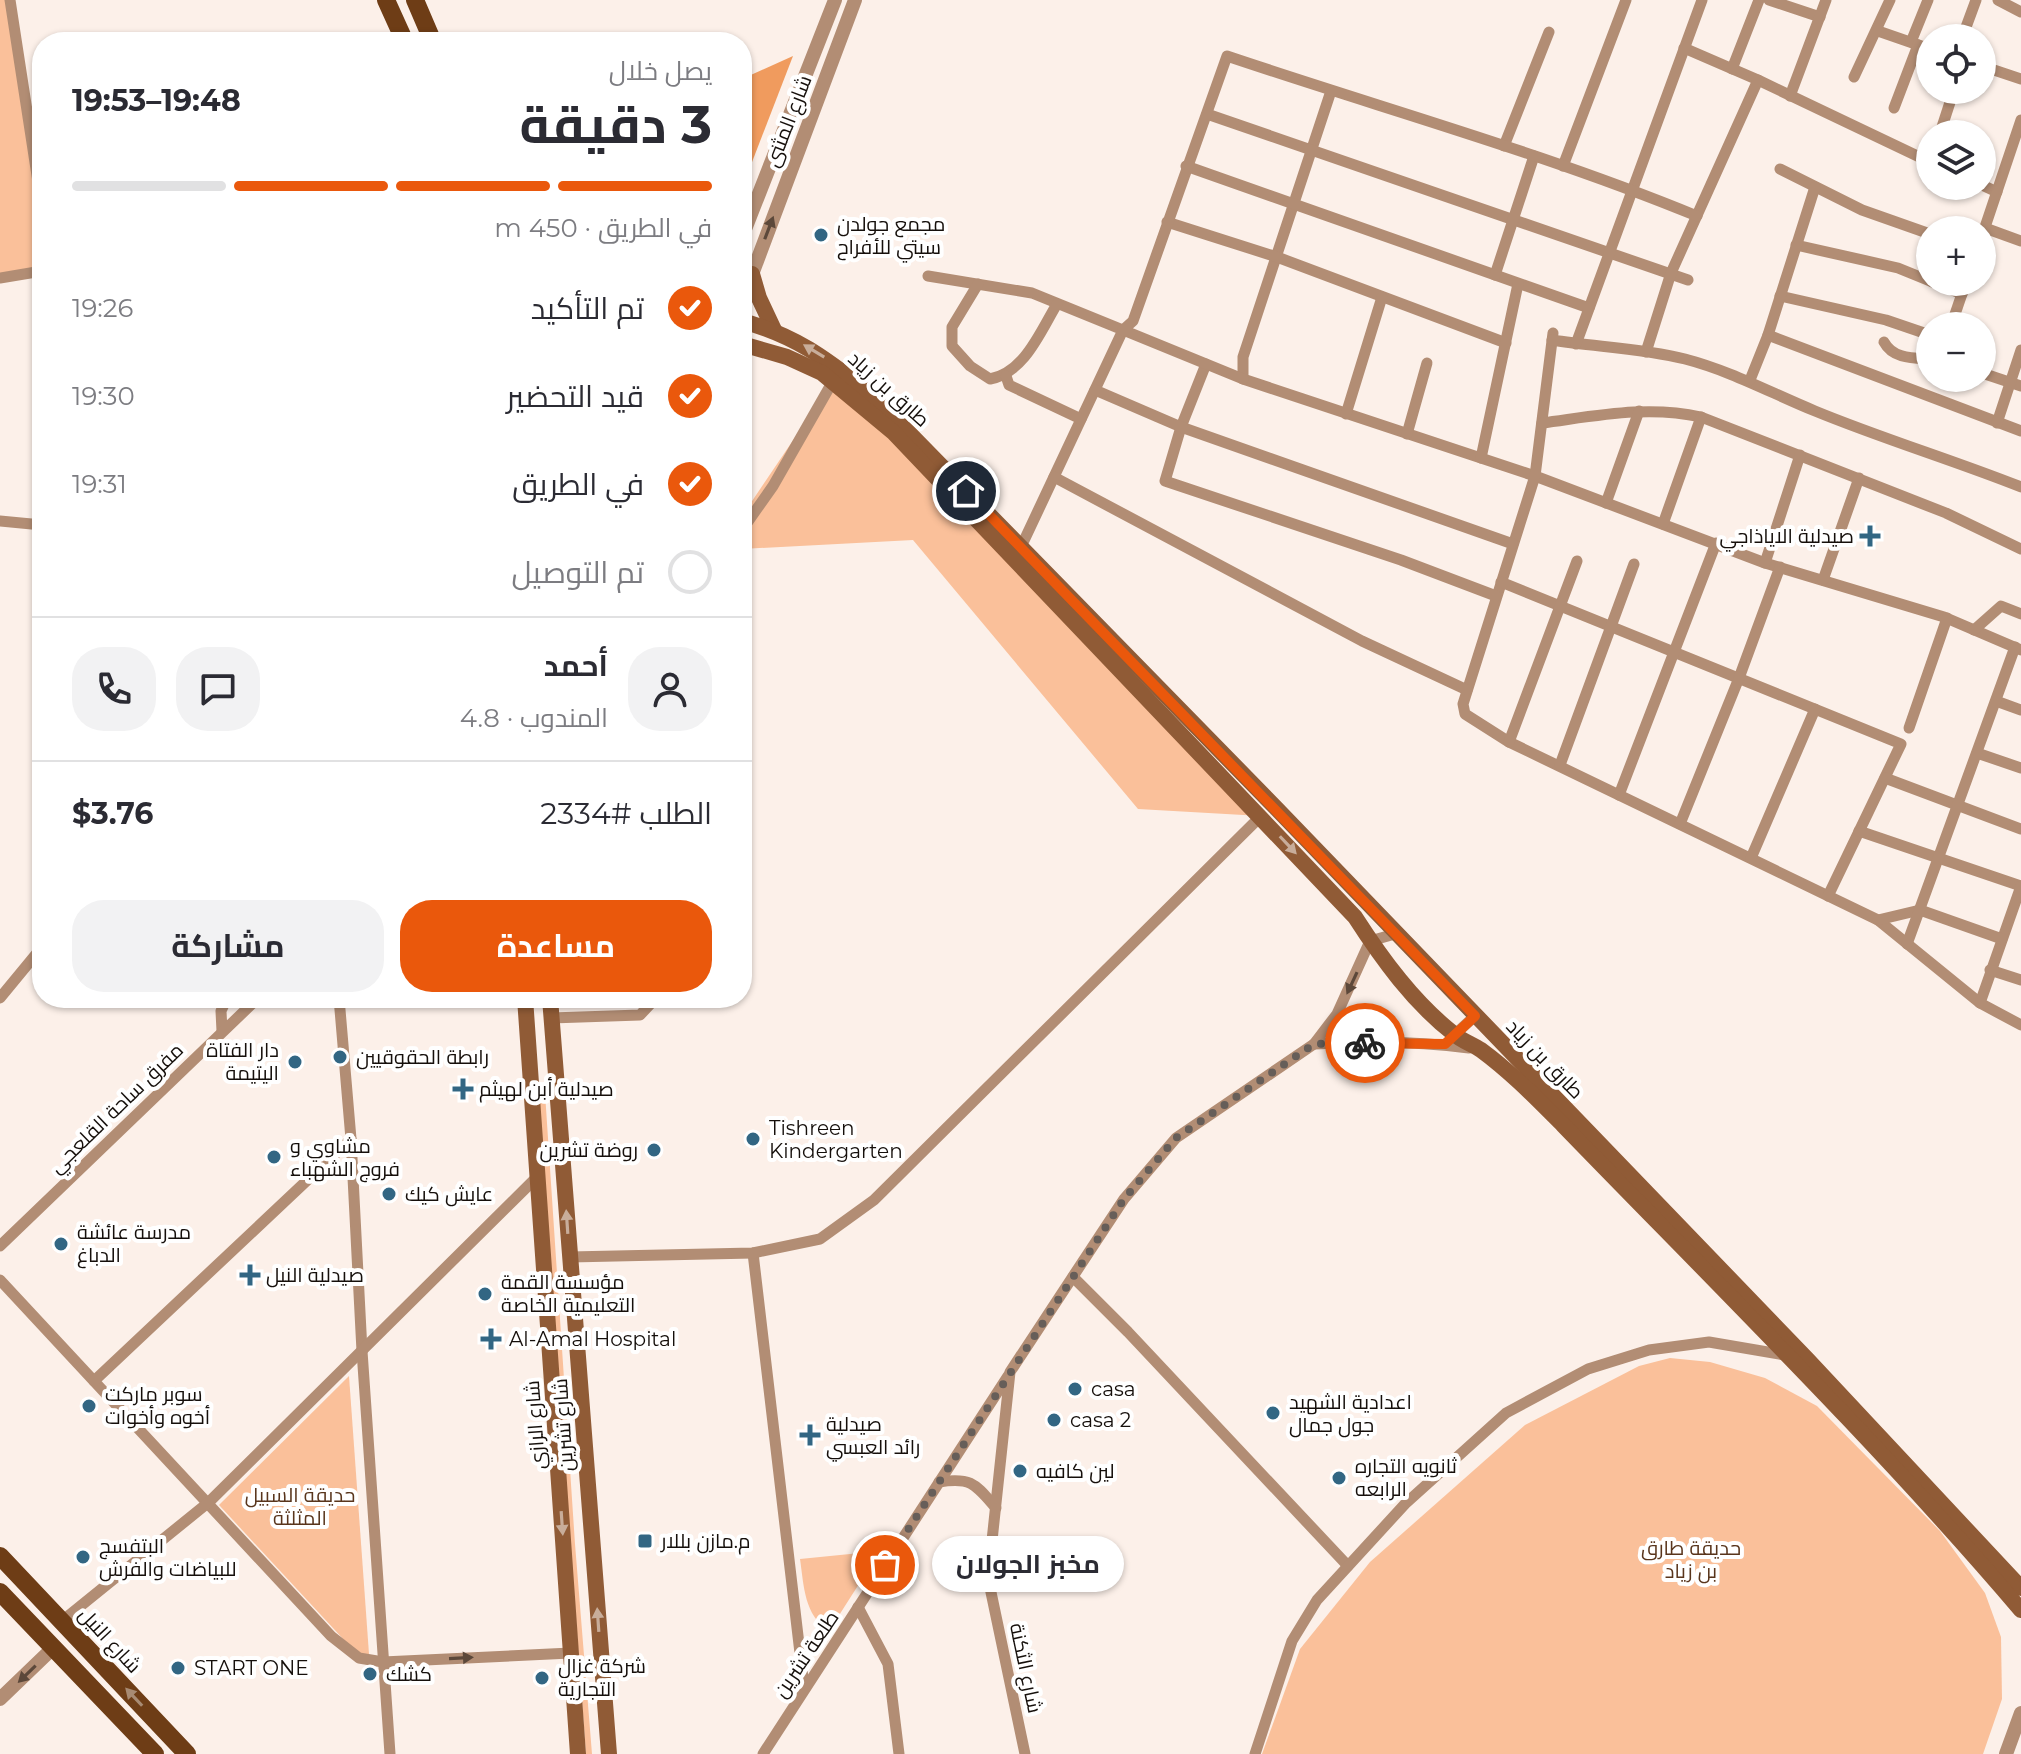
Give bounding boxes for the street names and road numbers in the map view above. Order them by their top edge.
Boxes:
street label: شارع المثنى [760,72,818,171]
street label: طارق بن زياد [843,346,935,432]
street label: طارق بن زياد [1501,1014,1589,1104]
street label: مفرق ساحة القلعجي [44,1038,191,1181]
street label: شارع تشرين [548,1378,580,1472]
street label: شارع الرازي [520,1379,554,1470]
street label: شارع النيل [72,1602,146,1679]
street label: طلعة تشرين [768,1606,845,1703]
street label: شارع الثكنة [1003,1621,1047,1716]

